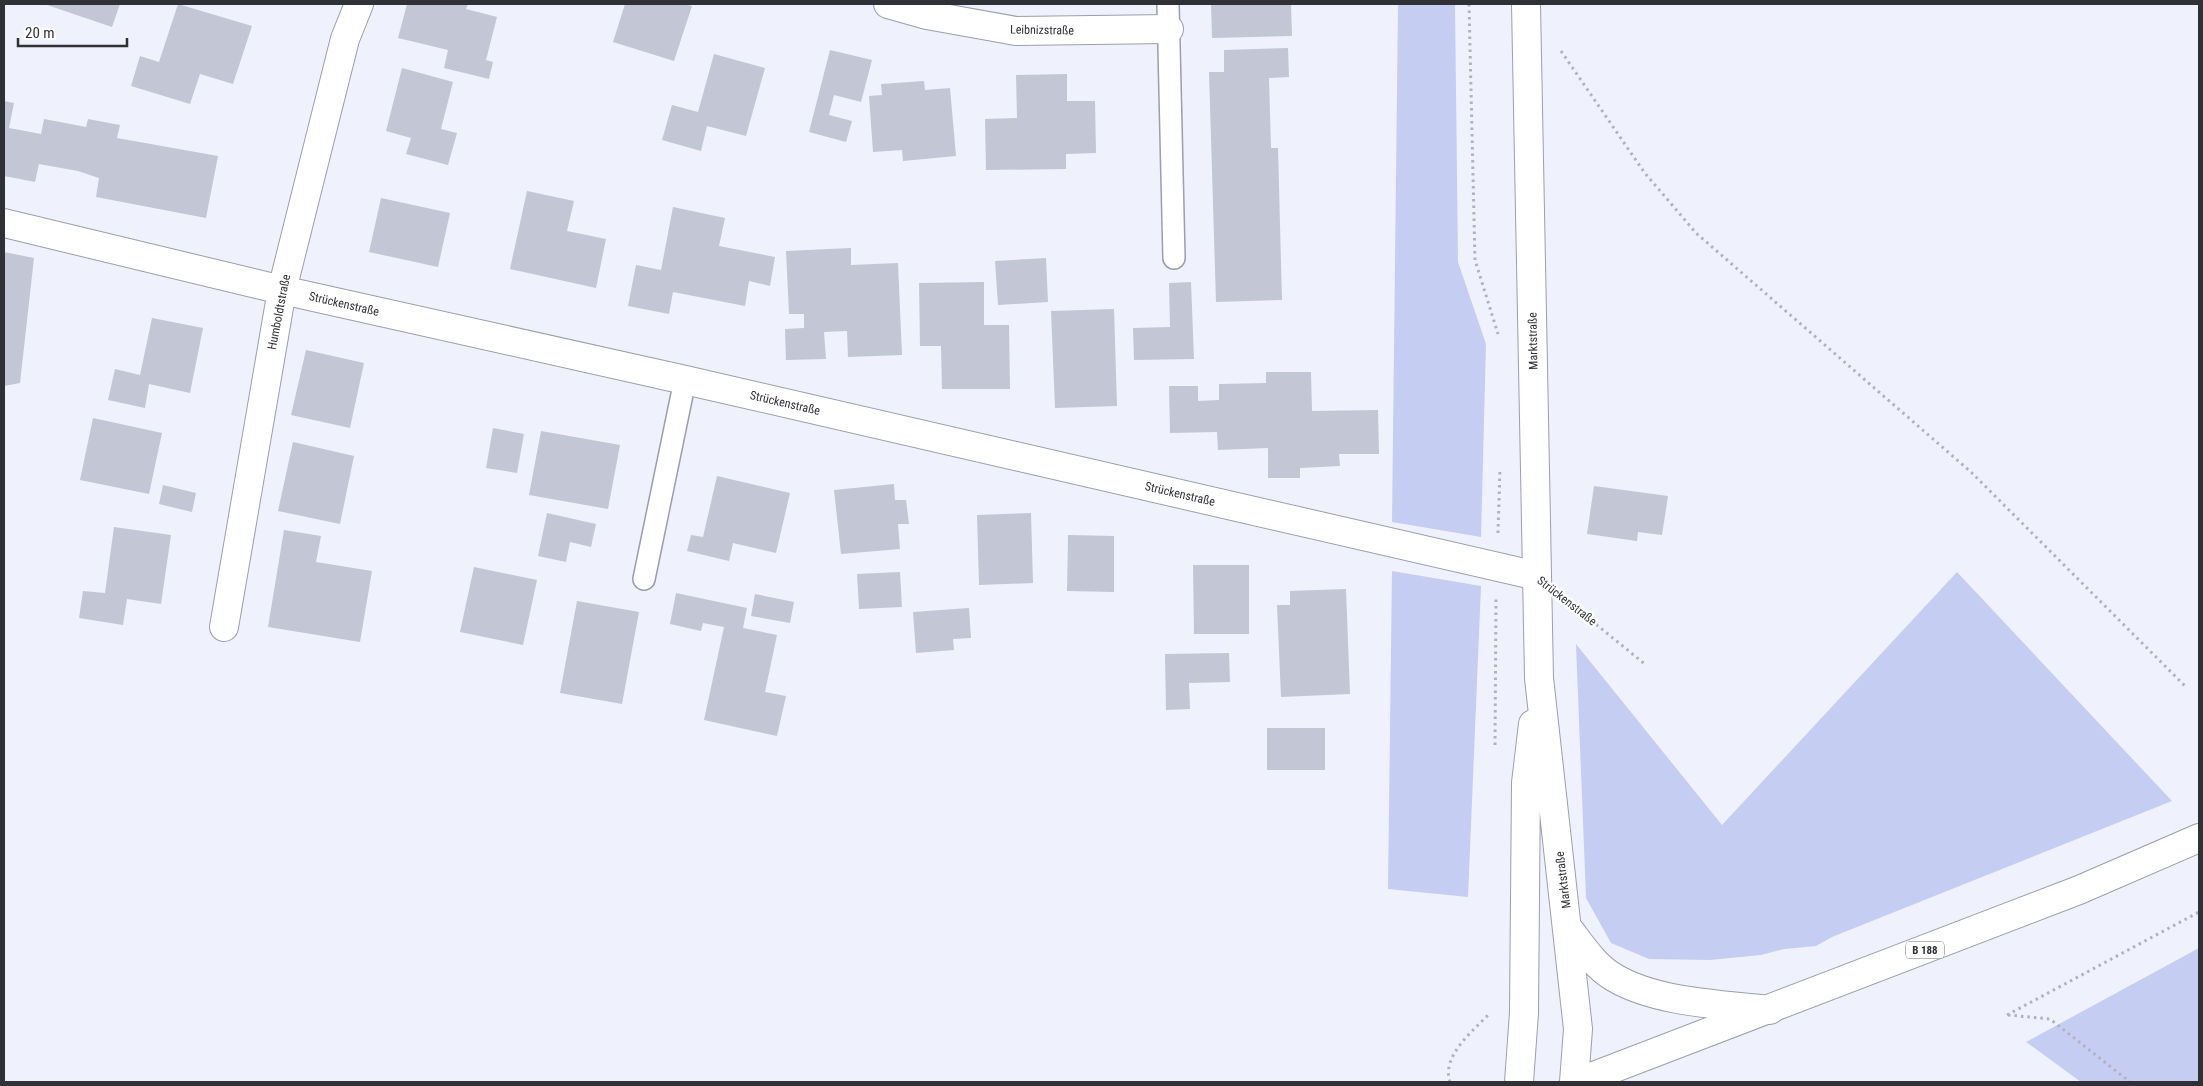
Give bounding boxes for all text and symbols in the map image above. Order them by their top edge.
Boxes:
scale bar [18,15,126,47]
street label: Leibnizstraße [1010,22,1074,38]
text: 20 m [25,24,55,42]
street label: Humboldtstraße [265,273,293,351]
street label: Strückenstraße [308,289,381,319]
street label: Marktstraße [1525,312,1541,370]
street label: Strückenstraße [749,388,822,418]
street label: Strückenstraße [1144,479,1217,509]
street label: Strückenstraße [1534,573,1600,629]
street label: Marktstraße [1553,850,1573,909]
road number: B 188 [1906,942,1944,958]

